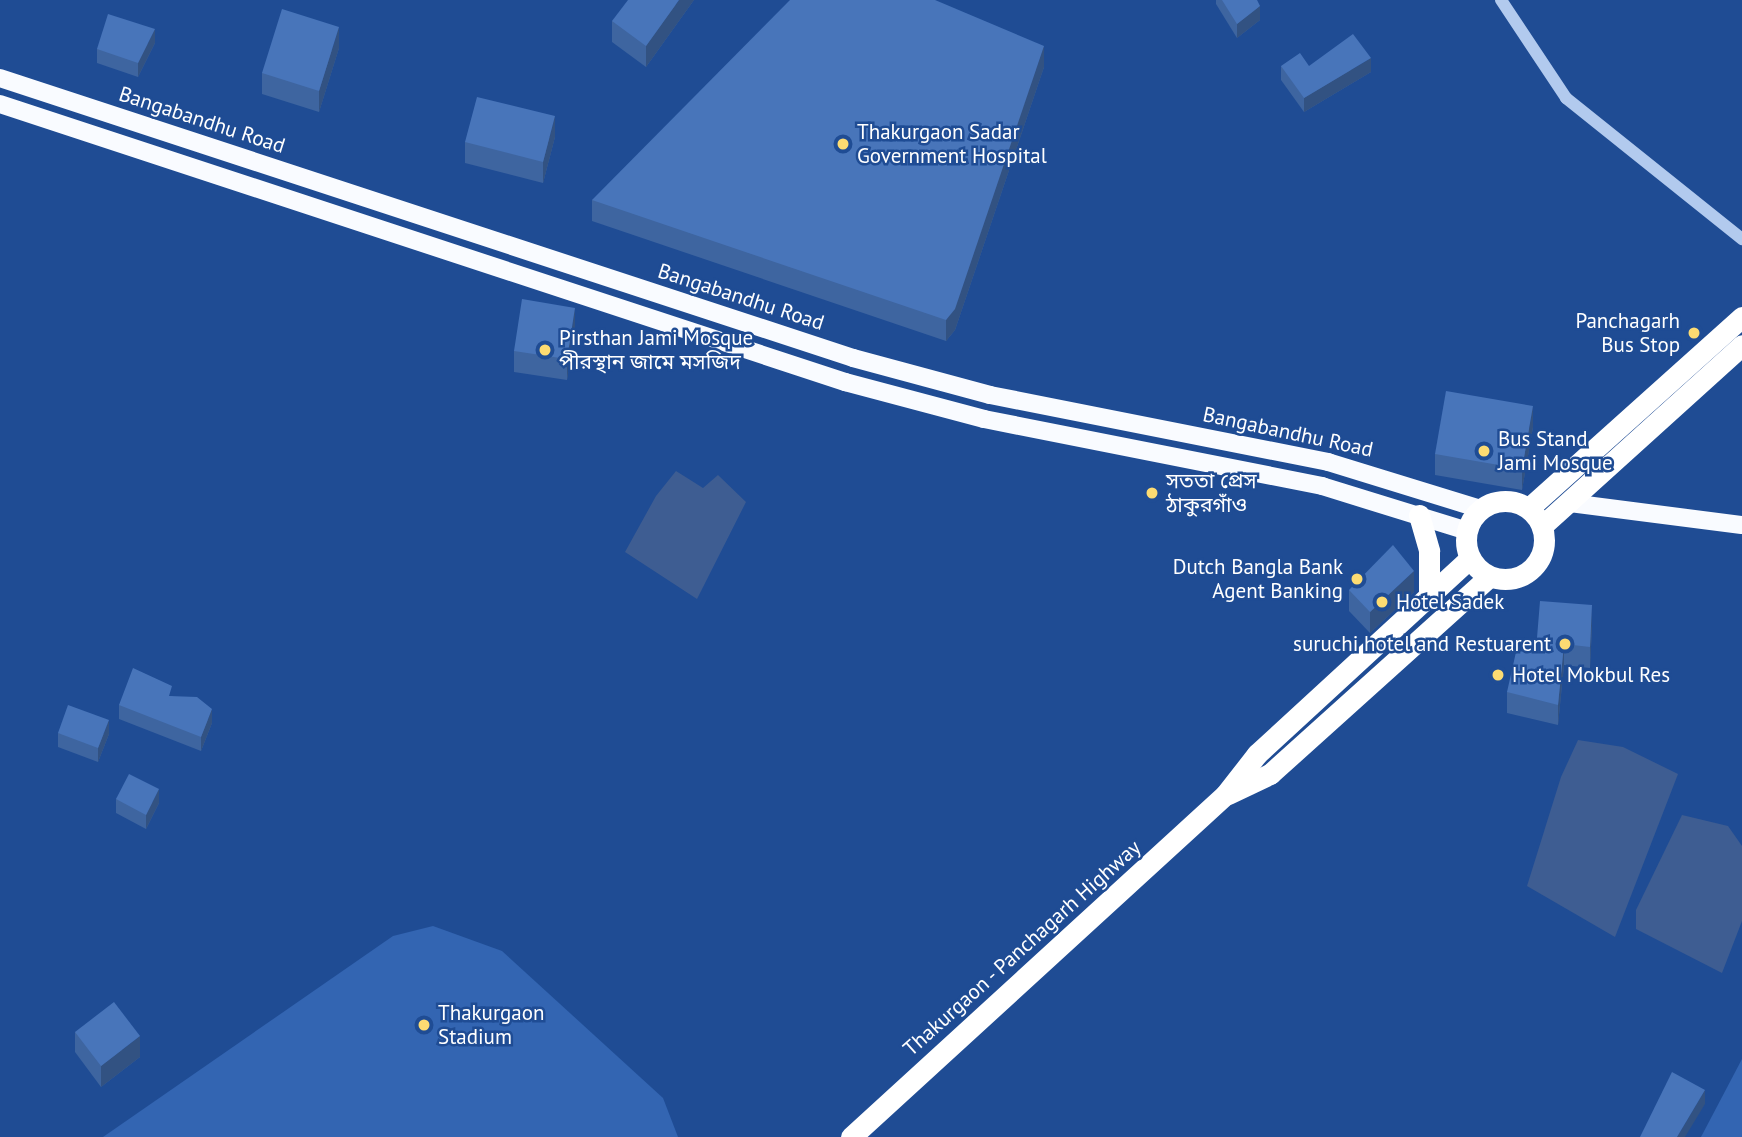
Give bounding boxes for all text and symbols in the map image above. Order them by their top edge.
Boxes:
street label: Bangabandhu Road [116,81,288,159]
place label: Thakurgaon Sadar Government Hospital [857,119,1047,169]
marker: Thakurgaon Sadar Government Hospital [835,136,851,152]
street label: Bangabandhu Road [655,258,827,336]
place label: Panchagarh Bus Stop [1575,308,1680,358]
place label: Pirsthan Jami Mosque পীরস্থান জামে মসজিদ [559,325,753,375]
marker: Panchagarh Bus Stop [1686,325,1702,341]
marker: Pirsthan Jami Mosque পীরস্থান জামে মসজিদ [537,342,553,358]
street label: Bangabandhu Road [1201,402,1375,462]
place label: Bus Stand Jami Mosque [1498,426,1613,476]
marker: Bus Stand Jami Mosque [1476,443,1492,459]
place label: সততা প্রেস ঠাকুরগাঁও [1166,468,1257,518]
marker: সততা প্রেস ঠাকুরগাঁও [1144,485,1160,501]
place label: Dutch Bangla Bank Agent Banking [1173,554,1343,604]
marker: Dutch Bangla Bank Agent Banking [1349,571,1365,587]
place label: Hotel Sadek [1396,589,1504,615]
marker: Hotel Sadek [1374,594,1390,610]
place label: suruchi hotel and Restuarent [1293,631,1551,657]
marker: suruchi hotel and Restuarent [1557,636,1573,652]
place label: Hotel Mokbul Res [1512,662,1670,688]
marker: Hotel Mokbul Res [1490,667,1506,683]
street label: Thakurgaon - Panchagarh Highway [897,834,1147,1062]
place label: Thakurgaon Stadium [438,1000,545,1050]
marker: Thakurgaon Stadium [416,1017,432,1033]

